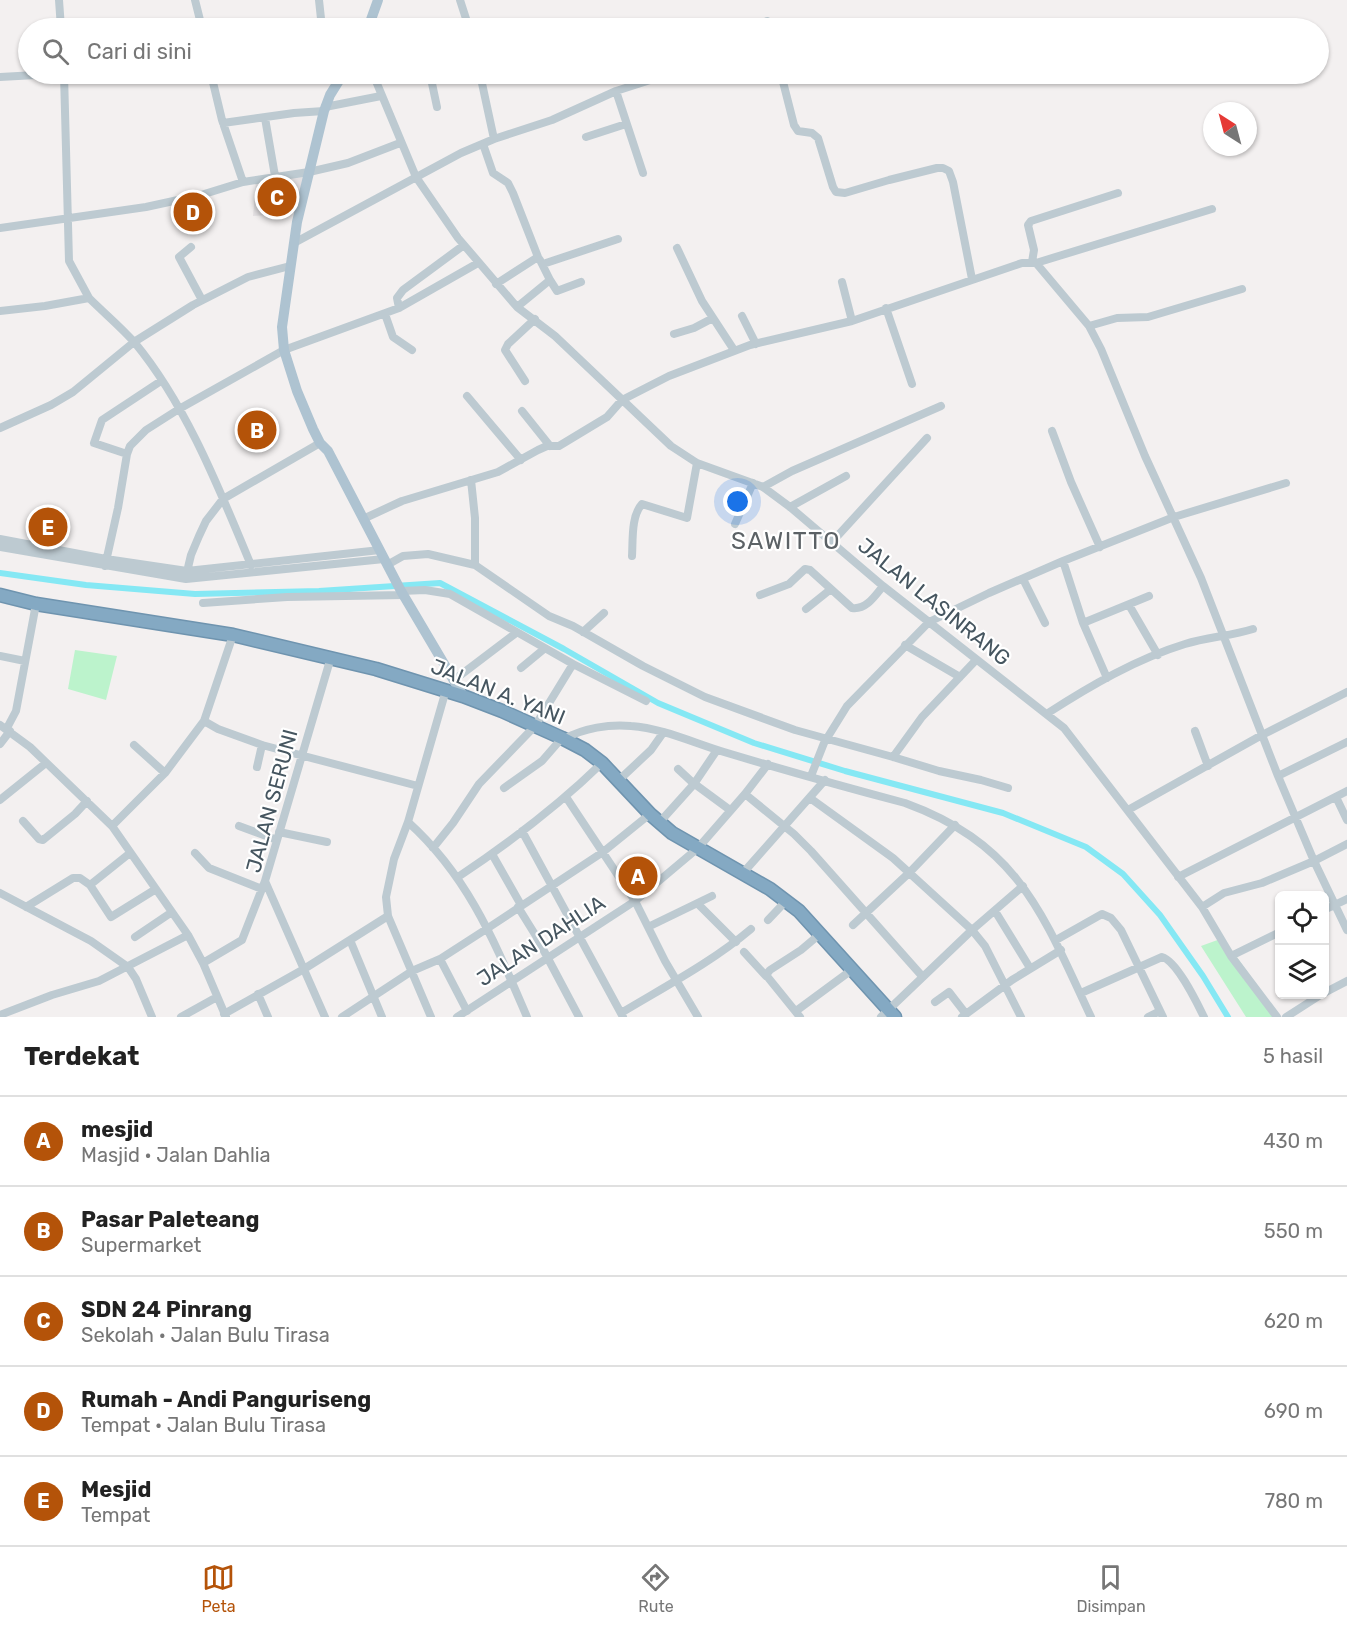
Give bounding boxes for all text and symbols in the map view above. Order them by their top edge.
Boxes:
search box [18,18,1329,84]
icon: search [39,35,72,68]
text: Cari di sini [87,38,192,65]
north arrow [1203,102,1257,156]
pin: C [258,174,296,220]
pin: D [174,190,212,234]
pin: B [238,408,276,452]
your location [723,487,752,516]
pin: E [28,504,68,550]
district label: SAWITTO [731,527,841,555]
street label: JALAN LASINRANG [853,533,1015,671]
street label: JALAN A. YANI [427,653,569,730]
street label: JALAN SERUNI [240,726,303,875]
pin: A [618,854,658,898]
street label: JALAN DAHLIA [472,890,609,991]
map controls [1275,891,1329,999]
button: locate [1275,891,1329,945]
button: layers [1275,945,1329,999]
text: Terdekat [24,1041,139,1072]
text: 5 hasil [1263,1044,1323,1068]
text: mesjid [81,1116,153,1143]
text: A [36,1129,51,1153]
text: 430 m [1263,1129,1323,1153]
text: Masjid · Jalan Dahlia [81,1143,271,1167]
text: Pasar Paleteang [81,1206,259,1233]
text: B [36,1219,51,1243]
text: 550 m [1264,1219,1323,1243]
text: Supermarket [81,1233,201,1257]
text: SDN 24 Pinrang [81,1296,252,1323]
text: C [36,1309,51,1333]
text: 620 m [1264,1309,1323,1333]
text: Sekolah · Jalan Bulu Tirasa [81,1323,330,1347]
text: Rumah - Andi Panguriseng [81,1386,371,1413]
text: D [36,1399,51,1423]
text: 690 m [1264,1399,1323,1423]
text: Tempat · Jalan Bulu Tirasa [81,1413,326,1437]
text: Mesjid [81,1476,151,1503]
text: E [37,1489,50,1513]
text: 780 m [1265,1489,1323,1513]
text: Tempat [81,1503,150,1527]
tab: Peta [201,1561,236,1616]
tab: Rute [638,1561,674,1616]
tab: Disimpan [1076,1561,1146,1616]

